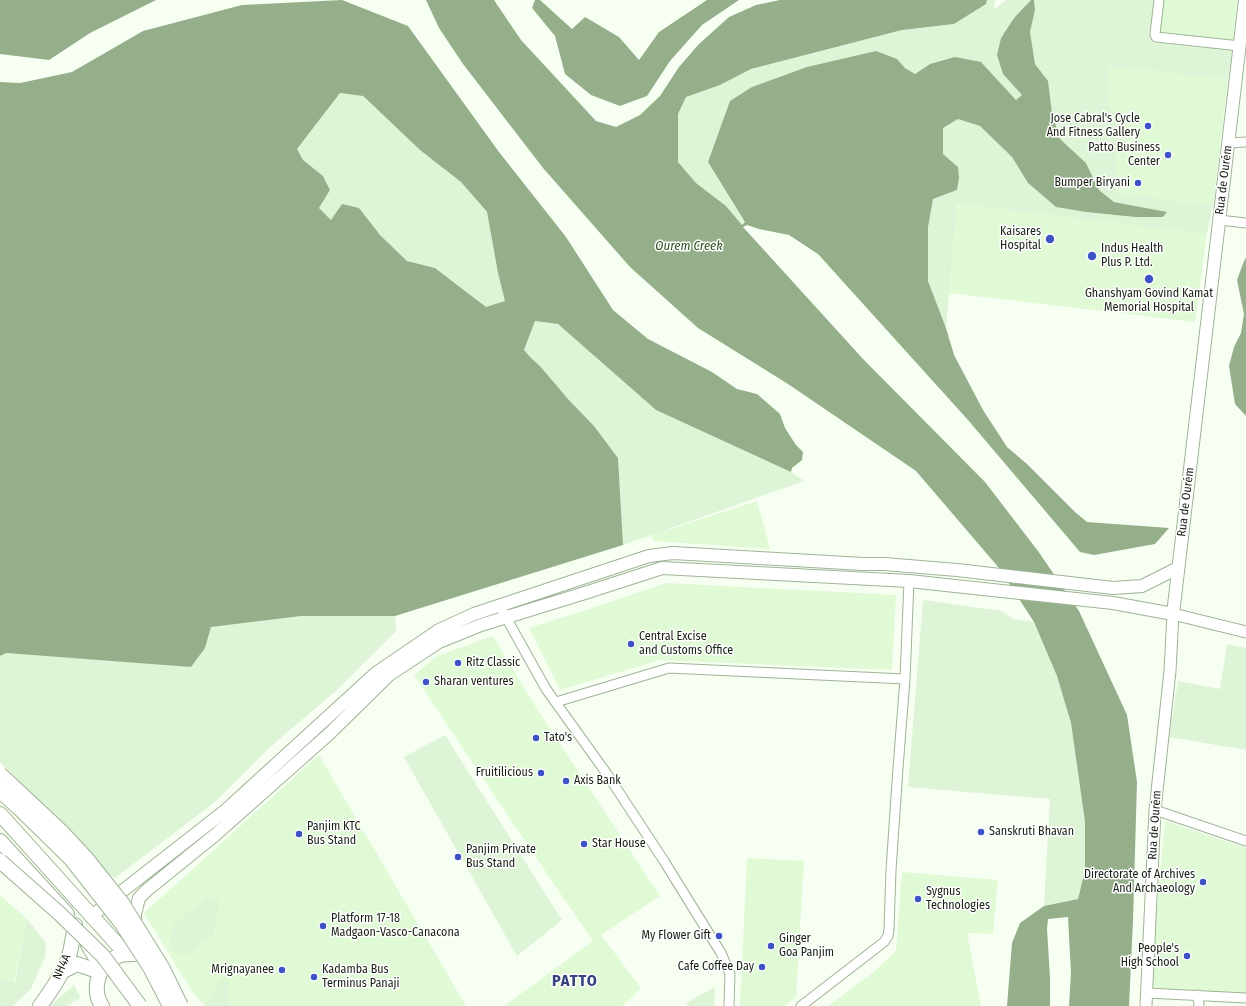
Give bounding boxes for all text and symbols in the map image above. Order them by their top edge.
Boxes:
place label: Jose Cabral's Cycle And Fitness Gallery [1047,112,1140,140]
marker: Jose Cabral's Cycle And Fitness Gallery [1143,121,1153,131]
place label: Patto Business Center [1088,141,1160,169]
street label: Rua de Ourém [1213,145,1235,215]
marker: Patto Business Center [1163,150,1173,160]
place label: Bumper Biryani [1054,176,1130,190]
marker: Bumper Biryani [1133,178,1143,188]
place label: Kaisares Hospital [1000,225,1041,253]
marker: Kaisares Hospital [1044,233,1056,245]
water label: Ourem Creek [655,238,723,254]
place label: Indus Health Plus P. Ltd. [1101,242,1163,270]
marker: Indus Health Plus P. Ltd. [1086,250,1098,262]
marker: Ghanshyam Govind Kamat Memorial Hospital [1143,273,1155,285]
place label: Ghanshyam Govind Kamat Memorial Hospital [1085,287,1213,315]
street label: Rua de Ourém [1175,467,1197,537]
place label: Central Excise and Customs Office [639,630,733,658]
marker: Central Excise and Customs Office [626,639,636,649]
place label: Ritz Classic [466,656,520,670]
marker: Ritz Classic [453,658,463,668]
place label: Sharan ventures [434,675,514,689]
marker: Sharan ventures [421,677,431,687]
place label: Tato's [544,731,572,745]
marker: Tato's [531,733,541,743]
place label: Fruitilicious [476,766,533,780]
marker: Fruitilicious [536,768,546,778]
place label: Axis Bank [574,774,621,788]
marker: Axis Bank [561,776,571,786]
street label: Rua de Ourém [1145,790,1165,860]
place label: Panjim KTC Bus Stand [307,820,361,848]
place label: Sanskruti Bhavan [989,825,1074,839]
marker: Sanskruti Bhavan [976,827,986,837]
marker: Panjim KTC Bus Stand [294,829,304,839]
place label: Star House [592,837,646,851]
marker: Star House [579,839,589,849]
place label: Panjim Private Bus Stand [466,843,536,871]
marker: Panjim Private Bus Stand [453,852,463,862]
place label: Directorate of Archives And Archaeology [1084,868,1195,896]
marker: Directorate of Archives And Archaeology [1198,877,1208,887]
place label: Sygnus Technologies [926,885,990,913]
marker: Sygnus Technologies [913,894,923,904]
place label: Platform 17-18 Madgaon-Vasco-Canacona [331,912,460,940]
marker: Platform 17-18 Madgaon-Vasco-Canacona [318,921,328,931]
place label: My Flower Gift [641,929,711,943]
marker: My Flower Gift [714,931,724,941]
place label: Ginger Goa Panjim [779,932,834,960]
marker: Ginger Goa Panjim [766,941,776,951]
place label: People's High School [1121,942,1179,970]
marker: People's High School [1182,951,1192,961]
street label: NH4A [50,952,74,982]
place label: Cafe Coffee Day [678,960,754,974]
marker: Cafe Coffee Day [757,962,767,972]
place label: Mrignayanee [211,963,274,977]
place label: Kadamba Bus Terminus Panaji [322,963,399,991]
marker: Mrignayanee [277,965,287,975]
marker: Kadamba Bus Terminus Panaji [309,972,319,982]
district label: PATTO [552,972,598,992]

